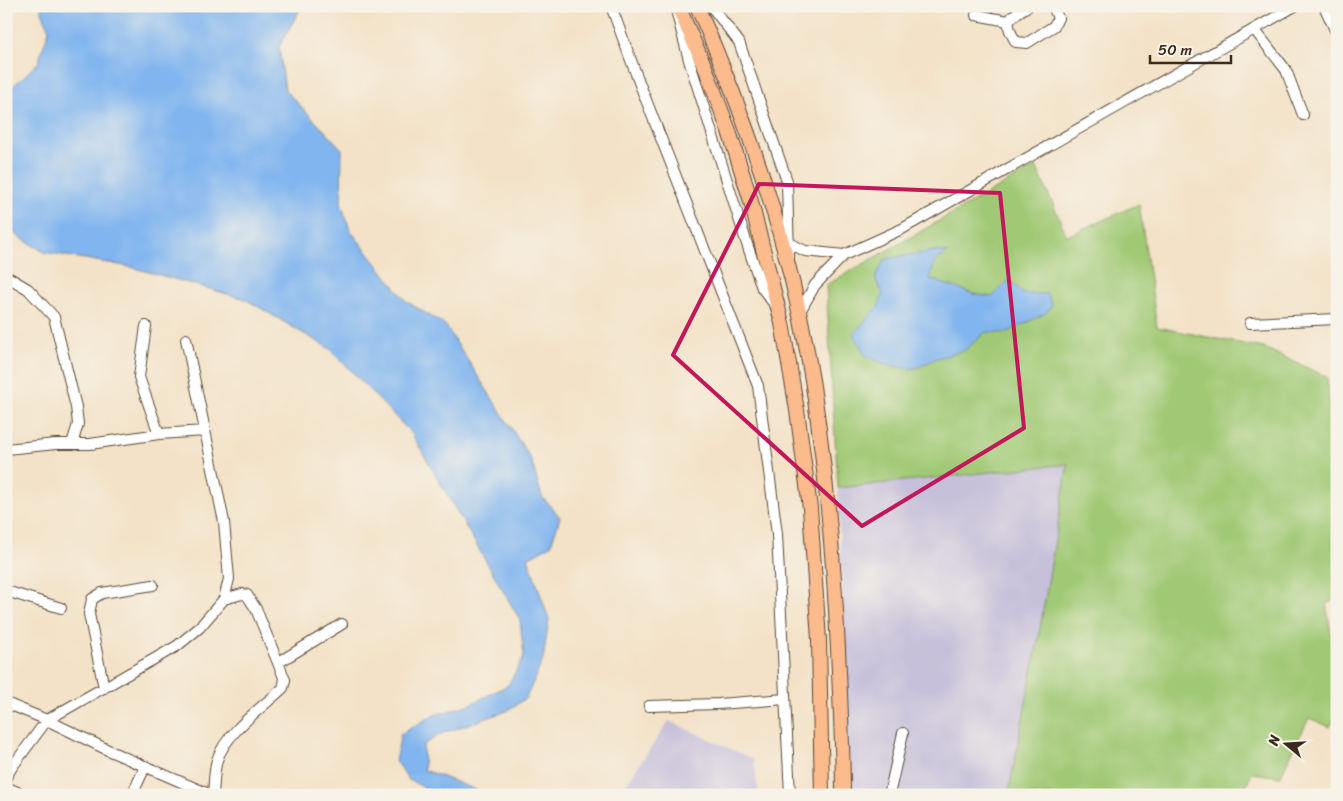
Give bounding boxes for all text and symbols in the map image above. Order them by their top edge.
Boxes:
scale bar [1150,32,1232,64]
text: 50 m [1158,37,1193,63]
north arrow [1260,718,1310,768]
text: N [1260,731,1288,750]

